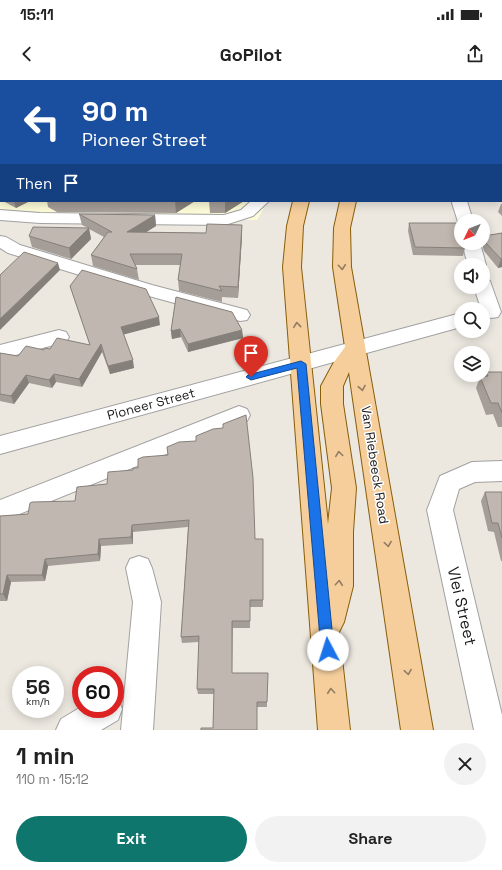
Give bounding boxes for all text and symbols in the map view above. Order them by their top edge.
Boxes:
text: 15:11 [20,5,54,24]
icon: back [16,43,38,65]
text: GoPilot [220,43,282,66]
icon: share [464,43,486,65]
text: 90 m [82,93,148,129]
icon: left [16,96,68,148]
text: Pioneer Street [82,128,207,151]
icon: arrive [60,172,82,194]
text: Then [16,174,52,193]
north arrow [454,214,490,250]
map controls [454,214,490,382]
button: sound [454,258,490,294]
one-way arrow [338,264,347,270]
button: search [454,302,490,338]
one-way arrow [293,322,302,328]
pin [234,336,268,377]
icon: arrive [240,342,262,364]
button: layers [454,346,490,382]
street label: Pioneer Street [105,384,197,424]
one-way arrow [358,385,366,391]
street label: Van Riebeeck Road [357,405,393,525]
one-way arrow [335,451,344,457]
one-way arrow [383,541,391,547]
street label: Vlei Street [443,565,481,647]
one-way arrow [334,580,343,586]
position arrow [307,629,349,671]
speed limit sign: 60 [72,666,124,718]
one-way arrow [403,669,412,675]
text: 56 [26,674,50,700]
one-way arrow [326,688,335,694]
text: km/h [26,695,50,708]
text: 1 min [16,740,75,771]
button: close [444,743,486,785]
text: 110 m · 15:12 [16,771,89,788]
button: Exit [16,816,247,862]
button: Share [255,816,486,862]

